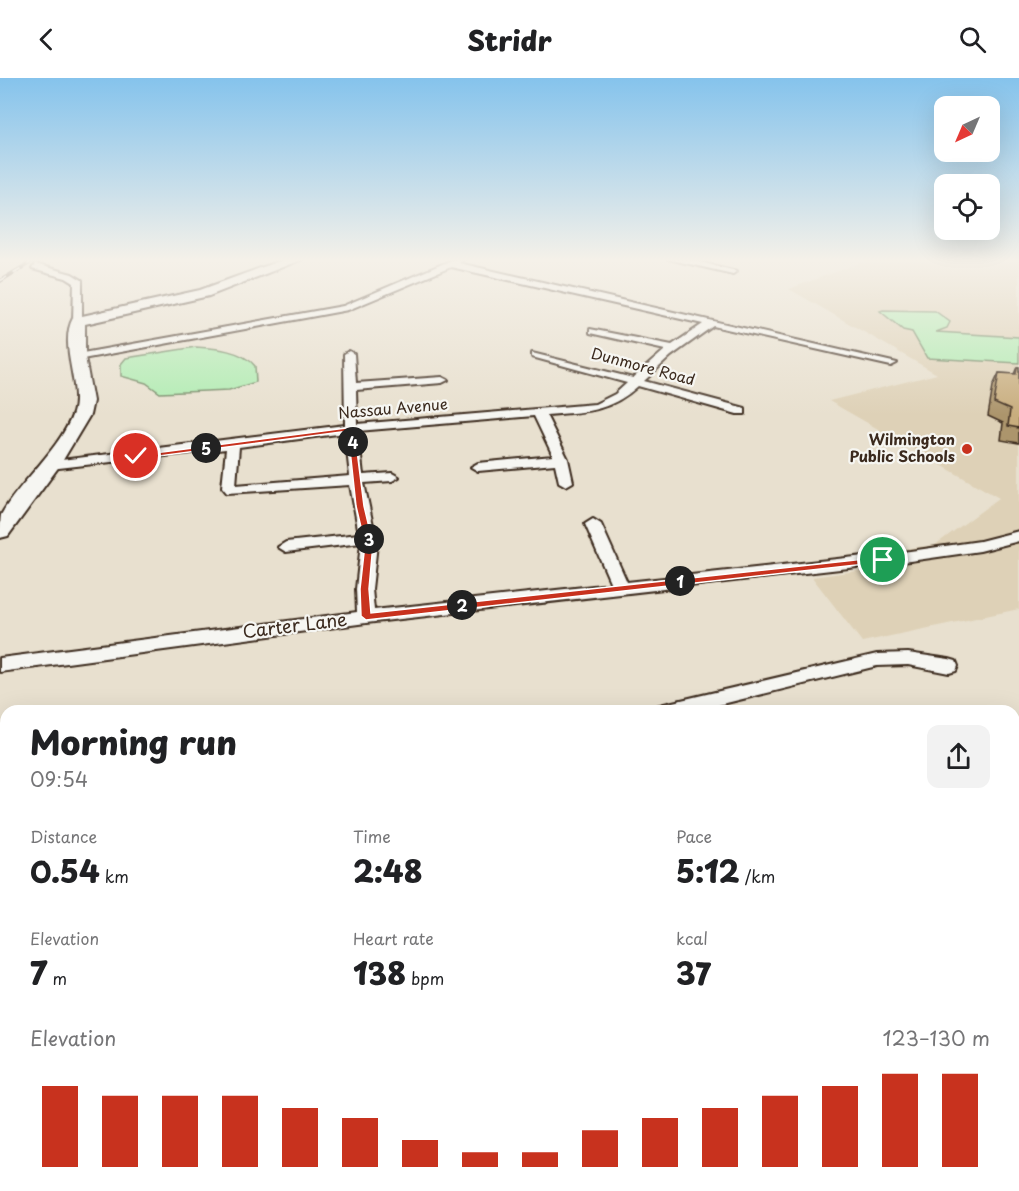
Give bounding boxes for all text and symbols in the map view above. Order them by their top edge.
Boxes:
text: Stridr [467,19,552,60]
icon: back [30,23,63,56]
icon: search [956,23,989,56]
north arrow [934,96,1000,162]
map controls [934,96,1000,240]
button: locate [934,174,1000,240]
street label: Dunmore Road [589,341,698,390]
street label: Nassau Avenue [337,391,449,424]
pin: 4 [338,427,368,457]
place label: Wilmington Public Schools [849,427,955,467]
pin [110,430,161,481]
text: 4 [348,430,358,454]
pin: 5 [191,433,221,463]
text: 5 [201,436,211,460]
icon: check [119,439,152,472]
marker: Wilmington Public Schools [960,442,974,456]
pin: 3 [354,524,384,554]
text: 3 [364,527,374,551]
pin [857,534,908,585]
icon: arrive [866,543,899,576]
pin: 1 [665,566,695,596]
text: 1 [676,569,684,593]
pin: 2 [447,590,477,620]
text: 2 [456,593,468,617]
street label: Carter Lane [241,605,349,644]
text: Morning run [30,716,237,766]
button: share [927,725,990,788]
text: 09:54 [30,764,88,794]
text: Distance [30,824,97,848]
text: Time [353,824,391,848]
text: Pace [676,824,712,848]
text: 0.54 [30,848,100,893]
text: 2:48 [353,848,423,893]
text: 5:12 [676,848,740,893]
text: km [100,864,129,888]
text: /km [740,864,775,888]
text: Elevation [30,926,99,950]
text: Heart rate [353,926,434,950]
text: kcal [676,926,708,950]
text: 7 [30,950,47,995]
text: 138 [353,950,406,995]
text: 37 [676,950,711,995]
text: m [47,966,67,990]
text: bpm [406,966,444,990]
text: Elevation [30,1023,116,1053]
text: 123–130 m [882,1023,990,1053]

